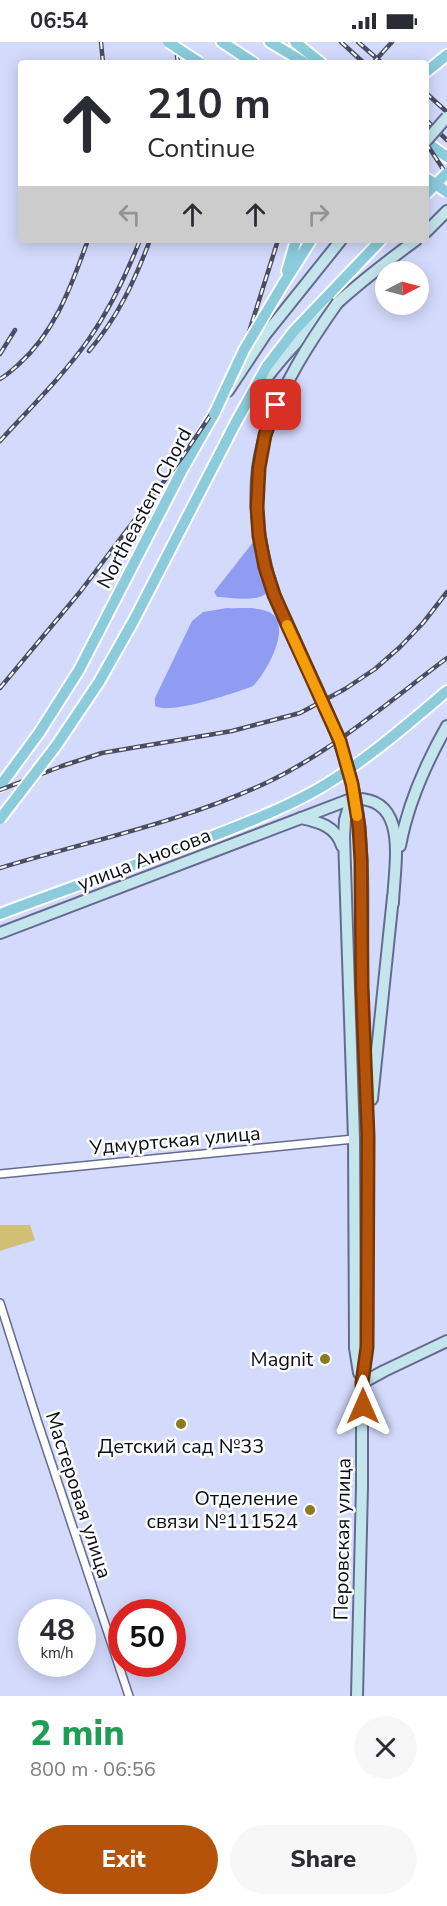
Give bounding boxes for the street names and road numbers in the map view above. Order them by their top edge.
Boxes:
street label: Northeastern Chord [91,423,198,593]
street label: улица Аносова [73,822,215,897]
street label: Удмуртская улица [87,1120,262,1162]
street label: Мастеровая улица [39,1408,118,1582]
street label: Перовская улица [328,1458,357,1621]

